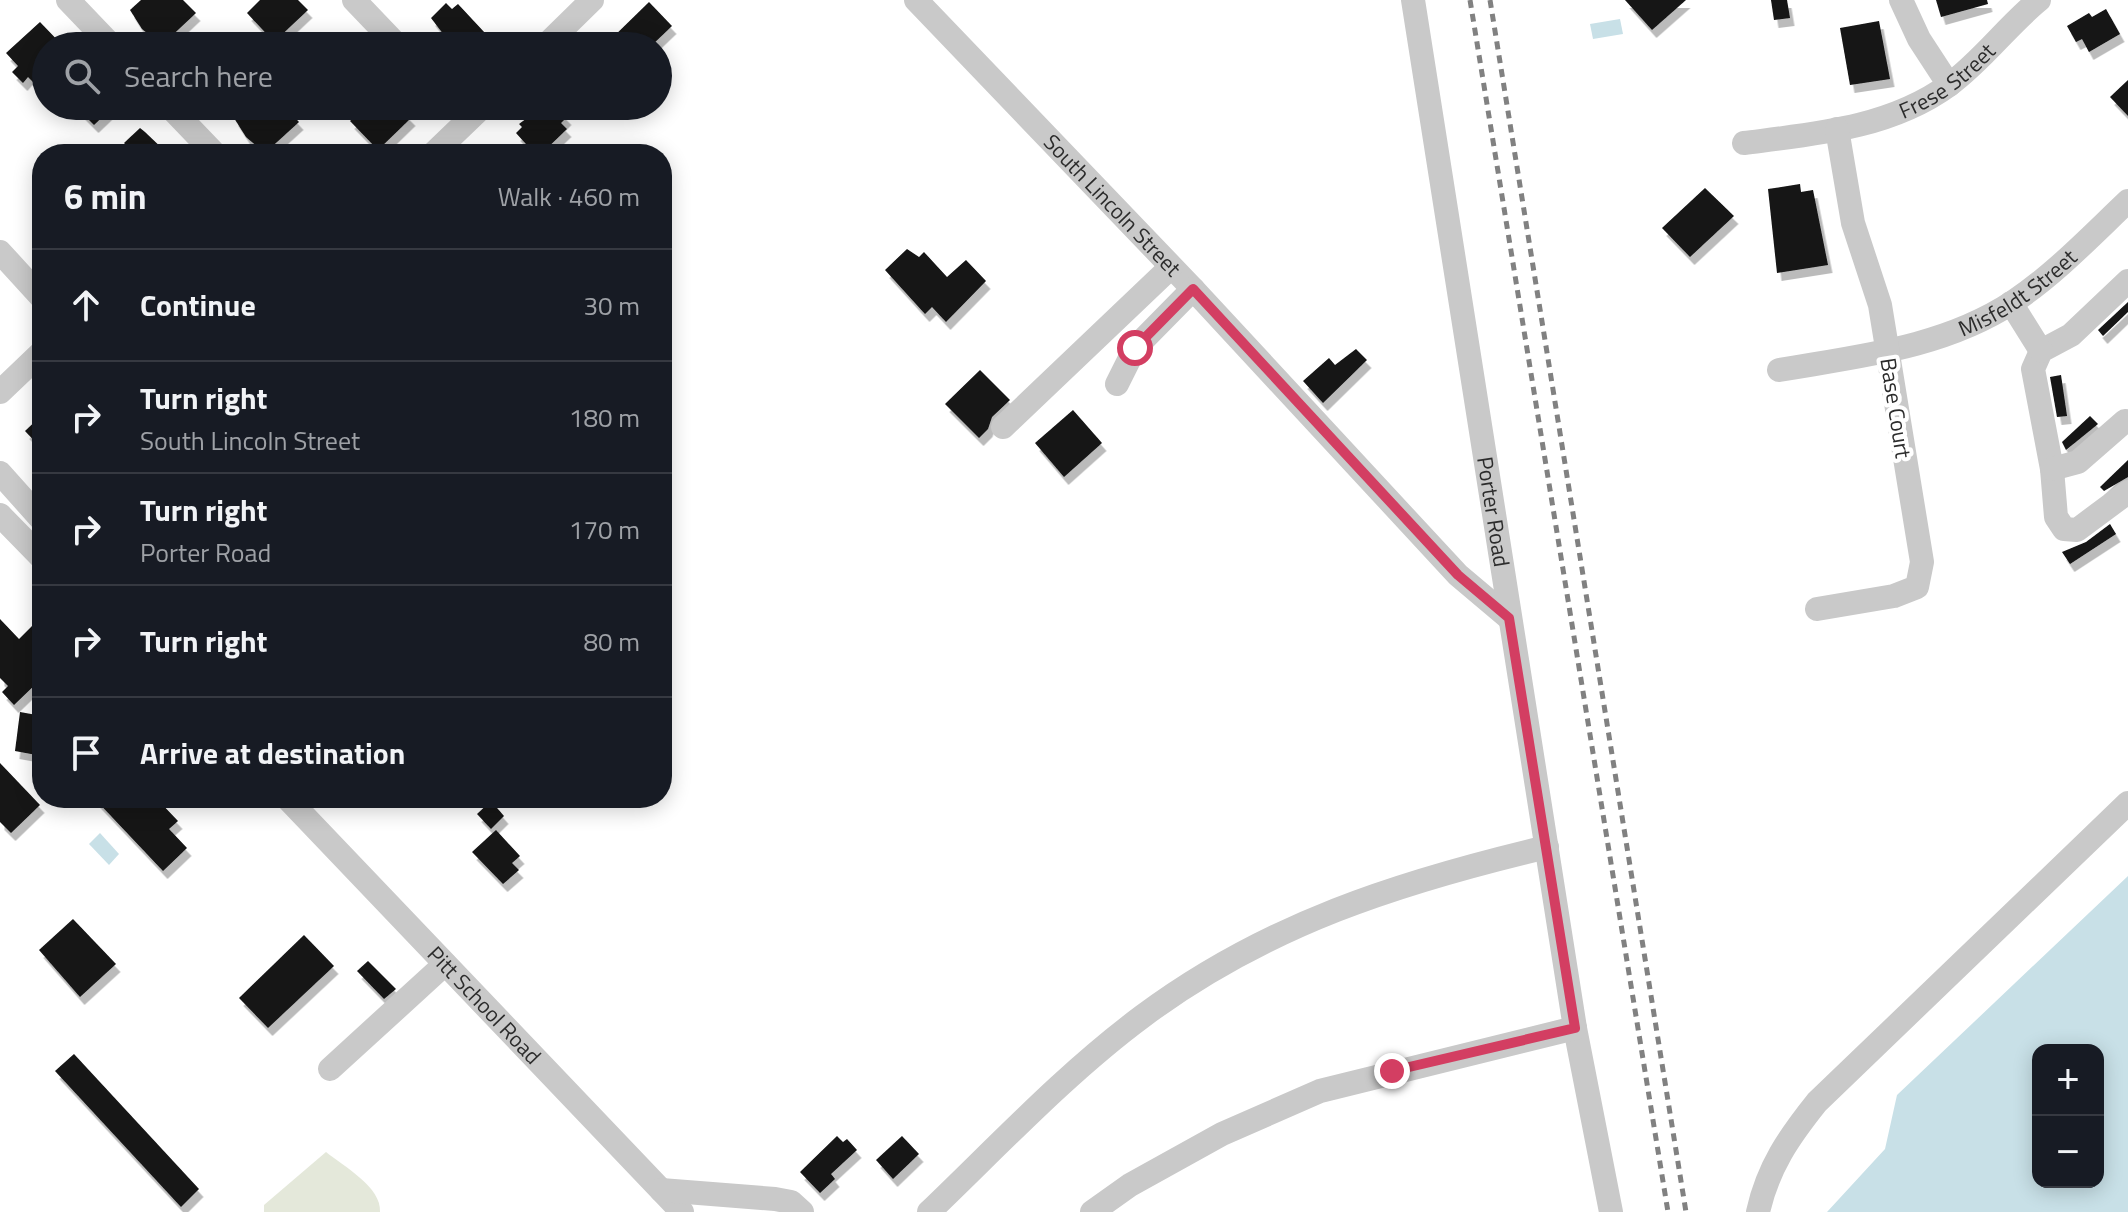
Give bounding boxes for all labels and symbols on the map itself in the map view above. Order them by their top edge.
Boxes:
street label: Frese Street [1893,35,2003,127]
street label: South Lincoln Street [1036,126,1189,284]
street label: Misfeldt Street [1953,241,2085,345]
route start [1117,330,1153,366]
street label: Base Court [1871,355,1921,461]
street label: Porter Road [1468,454,1519,569]
street label: Pitt School Road [420,938,549,1072]
route end [1374,1053,1410,1089]

